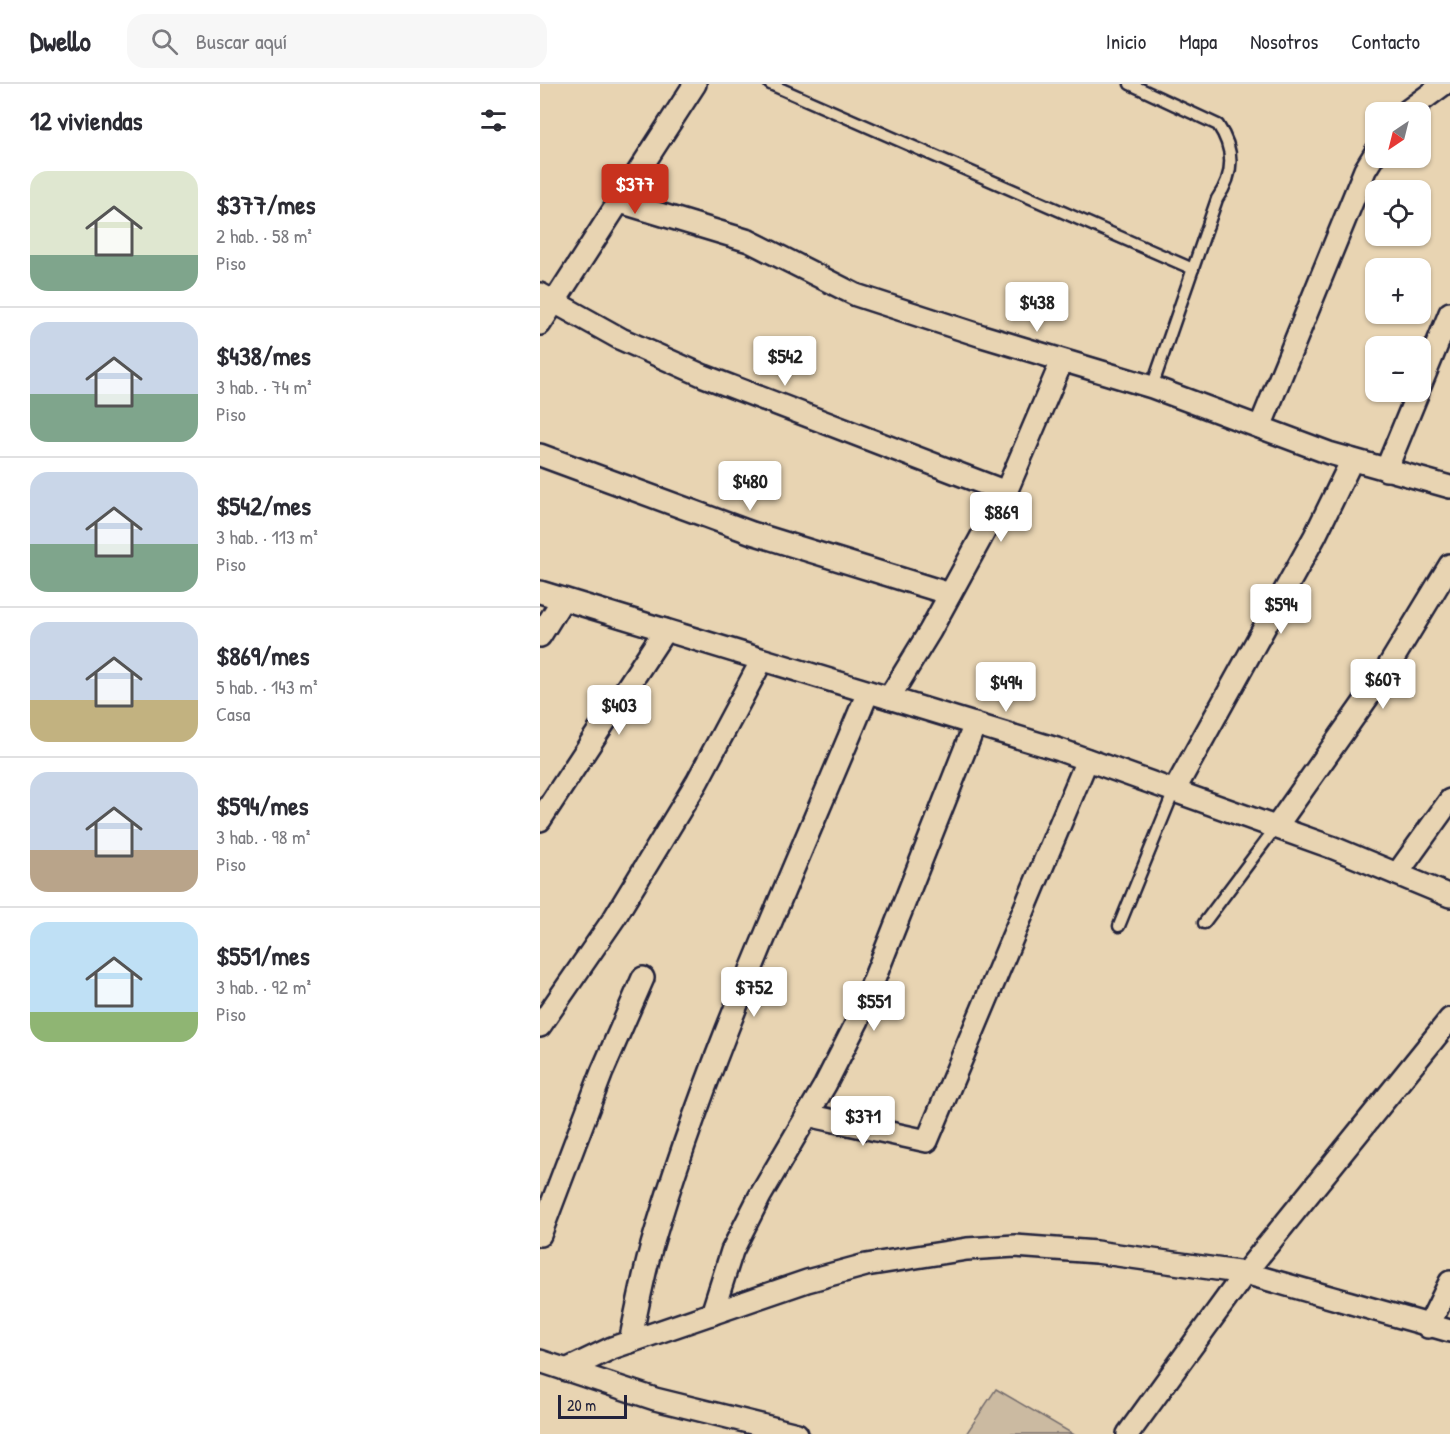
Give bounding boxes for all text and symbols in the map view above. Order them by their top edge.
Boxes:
search box [127,14,547,68]
text: Dwello [30,22,91,60]
icon: search [148,25,181,58]
text: Buscar aquí [196,26,287,56]
text: Inicio [1106,27,1146,56]
text: Mapa [1179,27,1217,56]
text: Nosotros [1250,27,1318,56]
text: Contacto [1351,27,1420,56]
north arrow [1365,102,1431,168]
map controls [1365,102,1431,402]
text: 12 viviendas [30,103,142,138]
icon: filters [477,104,510,137]
pin: $377 [599,164,671,215]
text: $377 [616,170,654,197]
button: locate [1365,180,1431,246]
text: $377/mes [216,187,316,222]
icon: home [78,195,150,267]
text: 2 hab. · 58 m² [216,222,312,249]
text: Piso [216,249,246,276]
button: + [1365,258,1431,324]
pin: $438 [1001,282,1073,333]
text: $438 [1019,288,1055,315]
pin: $542 [749,336,821,387]
button: − [1365,336,1431,402]
text: $438/mes [216,338,311,373]
text: $542 [767,342,803,369]
icon: home [78,346,150,418]
text: 3 hab. · 74 m² [216,373,312,400]
text: Piso [216,400,246,427]
pin: $480 [714,461,786,512]
text: $480 [732,467,768,494]
text: $542/mes [216,488,311,523]
pin: $869 [965,492,1037,543]
icon: home [78,496,150,568]
text: $869 [984,498,1018,525]
text: 3 hab. · 113 m² [216,523,318,550]
text: Piso [216,550,246,577]
pin: $594 [1245,584,1317,635]
text: $594 [1264,590,1298,617]
text: $869/mes [216,638,309,673]
icon: home [78,646,150,718]
pin: $607 [1347,659,1419,710]
pin: $494 [970,662,1042,713]
text: $607 [1365,665,1401,692]
text: $494 [990,668,1022,695]
text: 5 hab. · 143 m² [216,673,318,700]
pin: $403 [583,685,655,736]
text: $403 [601,691,637,718]
text: Casa [216,700,250,727]
text: $594/mes [216,788,309,823]
icon: home [78,796,150,868]
text: 3 hab. · 98 m² [216,823,310,850]
text: Piso [216,850,246,877]
text: $551/mes [216,938,310,973]
icon: home [78,946,150,1018]
pin: $752 [718,967,790,1018]
text: 3 hab. · 92 m² [216,973,311,1000]
text: $752 [735,973,773,1000]
pin: $551 [838,981,910,1032]
text: $551 [857,987,891,1014]
text: Piso [216,1000,246,1027]
pin: $371 [827,1096,899,1147]
text: $371 [845,1102,881,1129]
scale bar [558,1392,627,1420]
text: 20 m [567,1394,596,1416]

